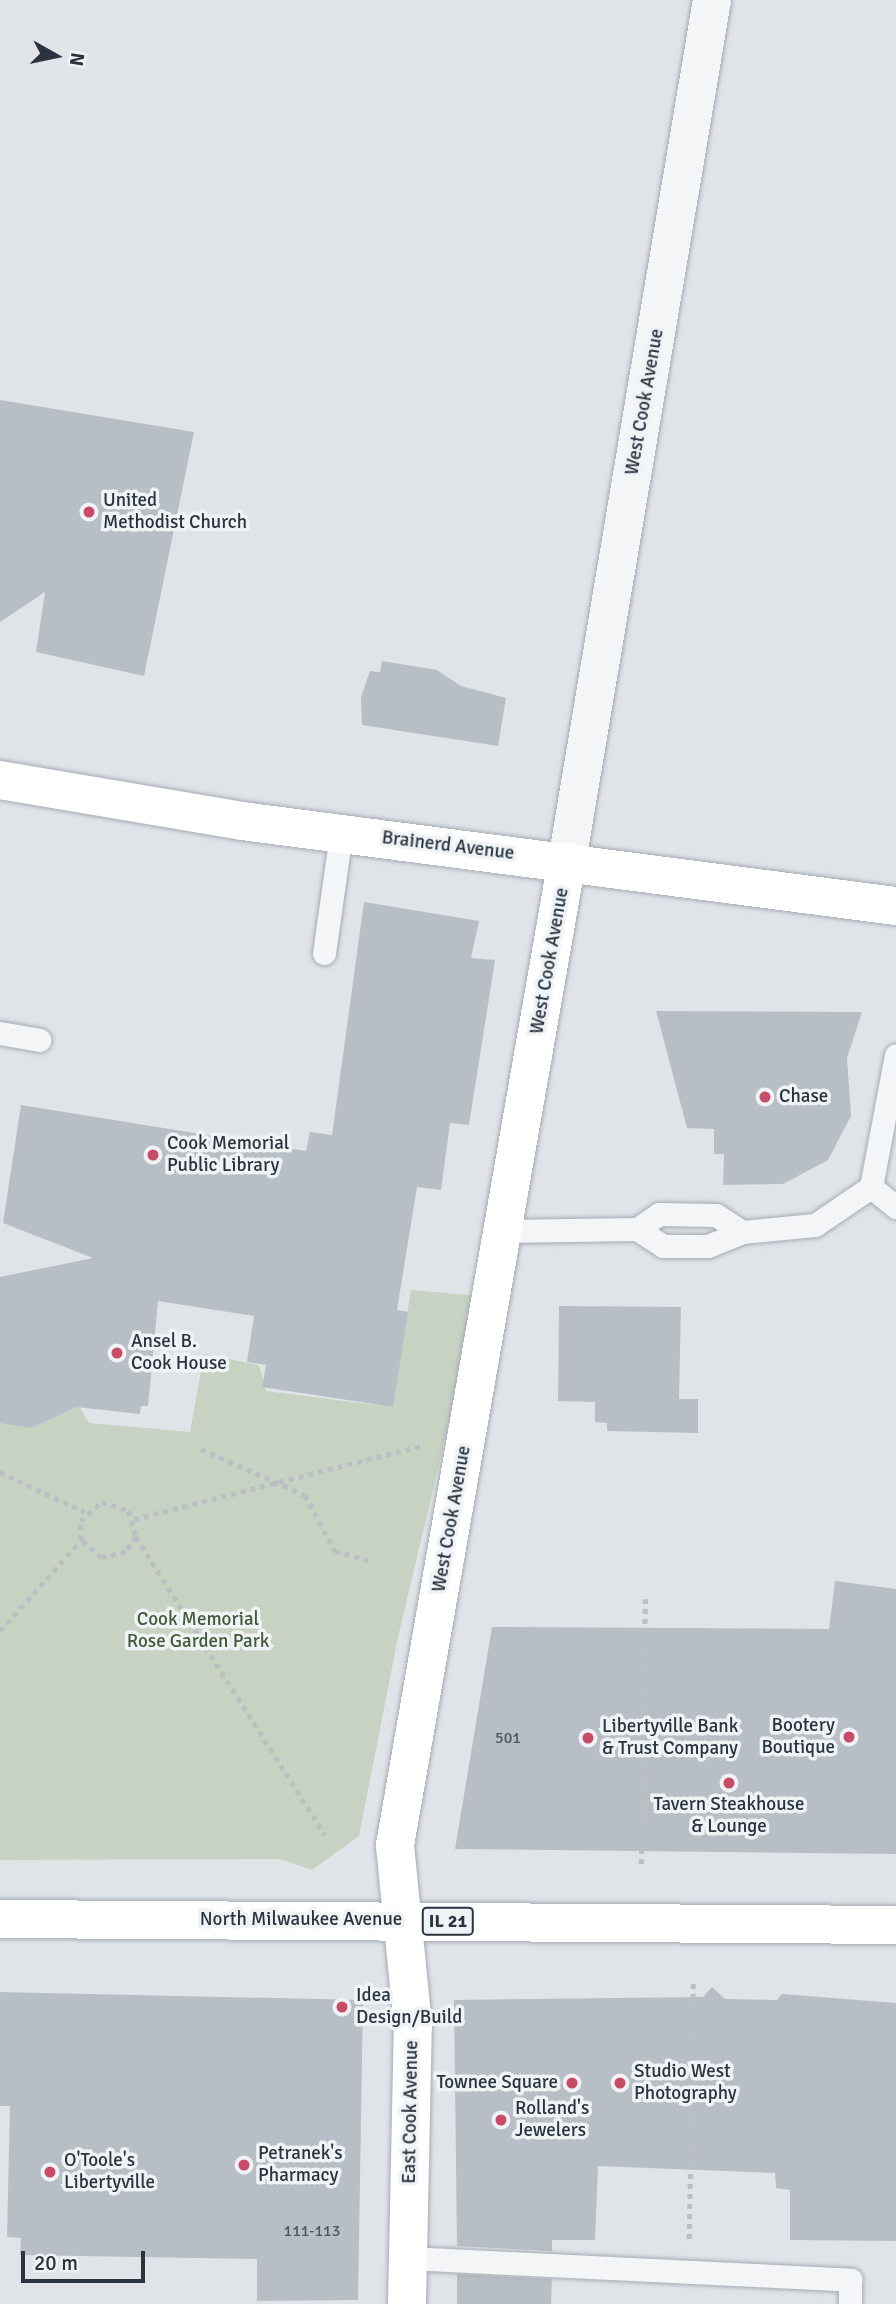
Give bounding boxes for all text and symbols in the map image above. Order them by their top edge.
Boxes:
north arrow [21,21,91,91]
text: N [64,51,90,68]
street label: West Cook Avenue [621,327,669,477]
place label: United Methodist Church [103,490,247,534]
marker: United Methodist Church [81,504,97,520]
street label: Brainerd Avenue [380,827,516,865]
street label: West Cook Avenue [526,886,574,1036]
place label: Chase [779,1086,828,1108]
marker: Chase [757,1089,773,1105]
place label: Cook Memorial Public Library [167,1133,289,1177]
marker: Cook Memorial Public Library [145,1147,161,1163]
place label: Ansel B. Cook House [131,1331,227,1375]
marker: Ansel B. Cook House [109,1345,125,1361]
street label: West Cook Avenue [428,1444,476,1594]
park label: Cook Memorial Rose Garden Park [127,1609,269,1653]
place label: Bootery Boutique [761,1715,835,1759]
place label: Libertyville Bank & Trust Company [602,1716,738,1760]
house number: 501 [495,1728,521,1748]
marker: Bootery Boutique [841,1729,857,1745]
marker: Libertyville Bank & Trust Company [580,1730,596,1746]
marker: Tavern Steakhouse & Lounge [721,1775,737,1791]
place label: Tavern Steakhouse & Lounge [654,1794,804,1838]
road number: IL 21 [422,1907,474,1936]
street label: North Milwaukee Avenue [200,1909,402,1931]
place label: Idea Design/Build [356,1985,462,2029]
marker: Idea Design/Build [334,1999,350,2015]
street label: East Cook Avenue [398,2040,424,2184]
place label: Studio West Photography [634,2061,737,2105]
place label: Townee Square [436,2072,558,2094]
marker: Townee Square [564,2075,580,2091]
marker: Studio West Photography [612,2075,628,2091]
place label: Rolland's Jewelers [515,2098,589,2142]
marker: Rolland's Jewelers [493,2112,509,2128]
place label: Petranek's Pharmacy [258,2143,343,2187]
place label: O'Toole's Libertyville [64,2150,155,2194]
marker: Petranek's Pharmacy [236,2157,252,2173]
marker: O'Toole's Libertyville [42,2164,58,2180]
house number: 111-113 [284,2221,340,2241]
scale bar [24,2238,149,2282]
text: 20 m [34,2250,78,2276]

